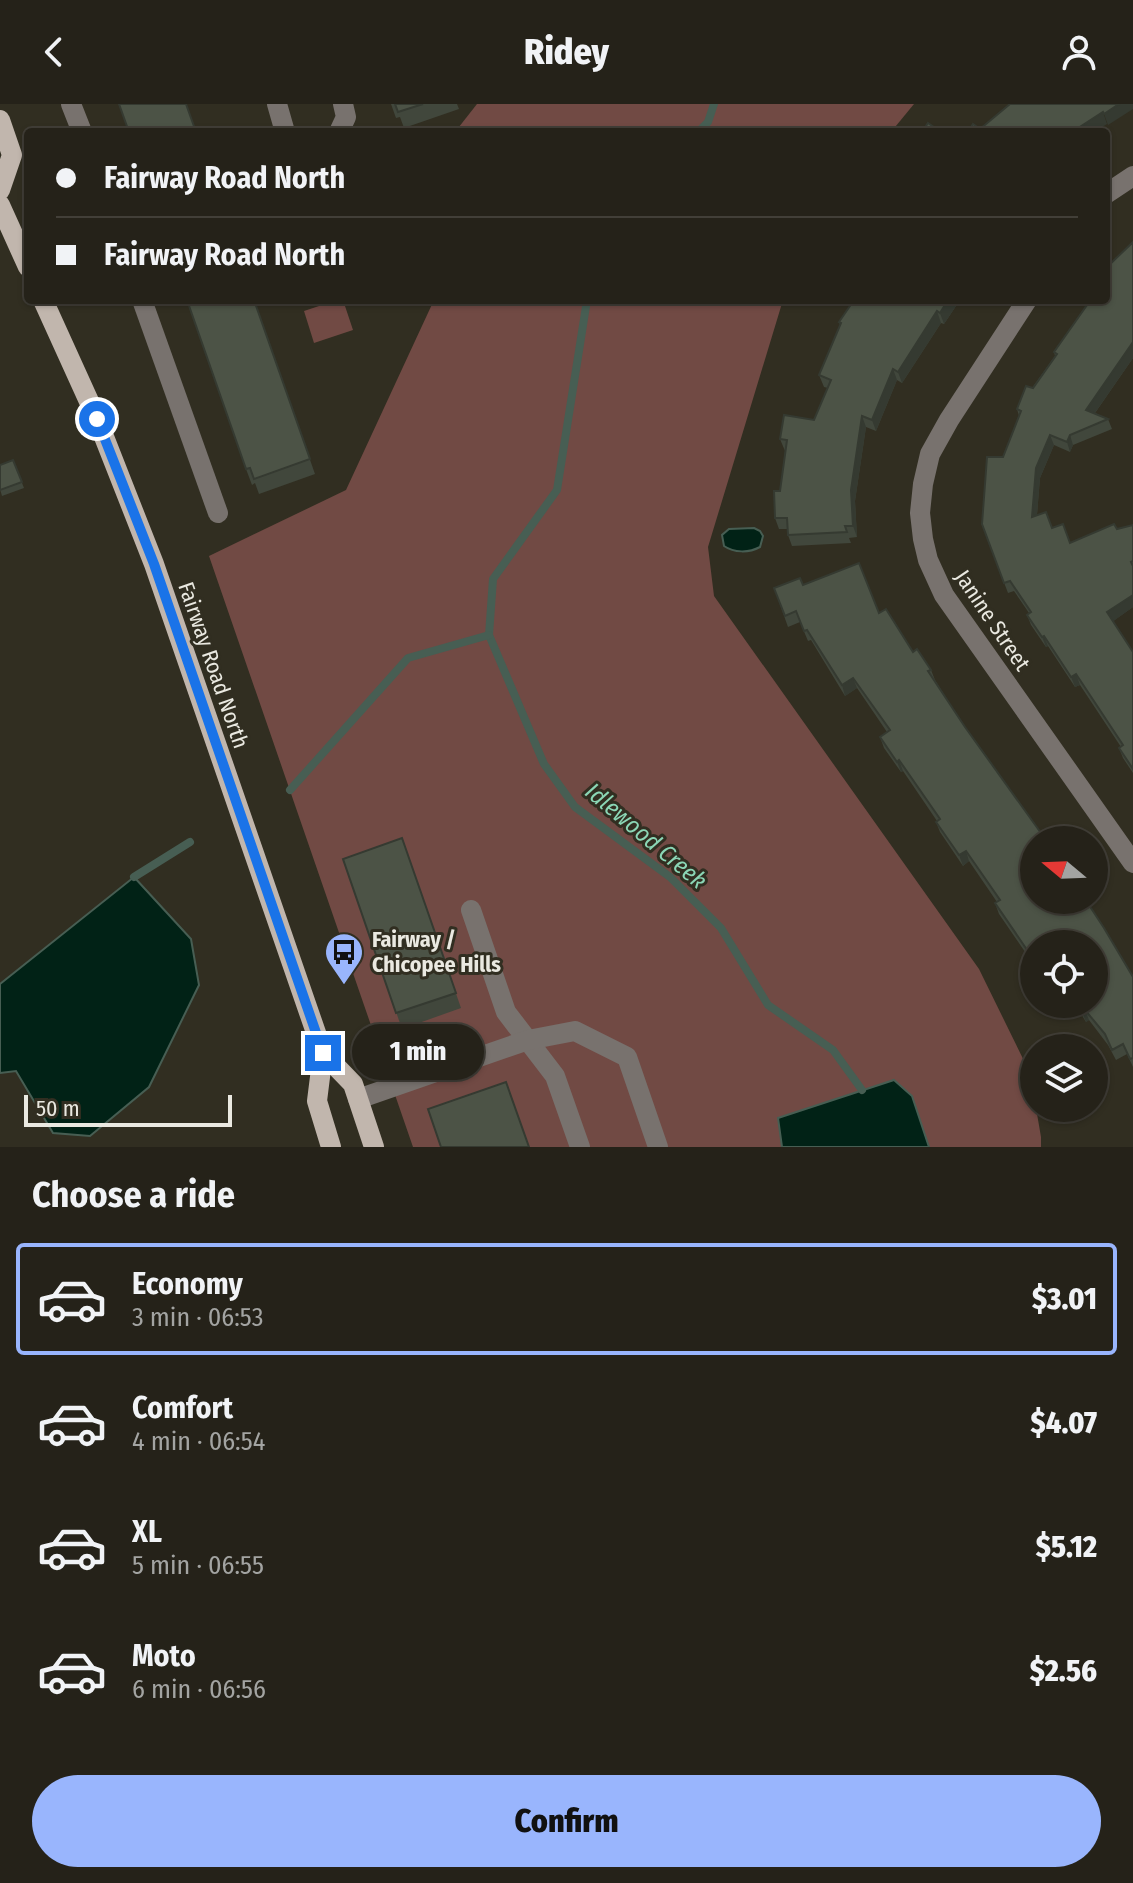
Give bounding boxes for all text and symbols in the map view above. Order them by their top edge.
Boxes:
icon: back [32,30,76,74]
text: Ridey [524,30,609,74]
icon: person [1057,30,1101,74]
text: Fairway Road North [104,160,345,196]
text: Fairway Road North [104,237,345,273]
route start [79,401,115,437]
street label: Janine Street [949,565,1037,676]
street label: Fairway Road North [172,578,255,752]
water label: Idlewood Creek [580,777,712,895]
north arrow [1020,826,1108,914]
map controls [1020,826,1108,1122]
place label: Fairway / Chicopee Hills [372,926,501,978]
button: locate [1020,930,1108,1018]
bus stop icon: Fairway / Chicopee Hills [323,931,365,986]
callout: 1 min [351,1025,483,1081]
button: layers [1020,1034,1108,1122]
route end [305,1035,341,1071]
text: 1 min [390,1036,446,1067]
scale bar [24,1091,232,1127]
text: 50 m [36,1095,80,1122]
text: Choose a ride [32,1173,235,1217]
icon: car [36,1263,108,1335]
text: Economy [132,1266,243,1302]
text: $3.01 [1032,1281,1097,1317]
text: 3 min · 06:53 [132,1302,263,1333]
icon: car [36,1387,108,1459]
text: Comfort [132,1390,233,1426]
text: $4.07 [1031,1405,1097,1441]
text: 4 min · 06:54 [132,1426,265,1457]
icon: car [36,1511,108,1583]
text: XL [132,1514,162,1550]
text: $5.12 [1036,1529,1097,1565]
text: 5 min · 06:55 [132,1550,264,1581]
icon: car [36,1635,108,1707]
text: Moto [132,1638,196,1674]
text: $2.56 [1030,1653,1097,1689]
text: 6 min · 06:56 [132,1674,266,1705]
button: Confirm [32,1775,1101,1867]

